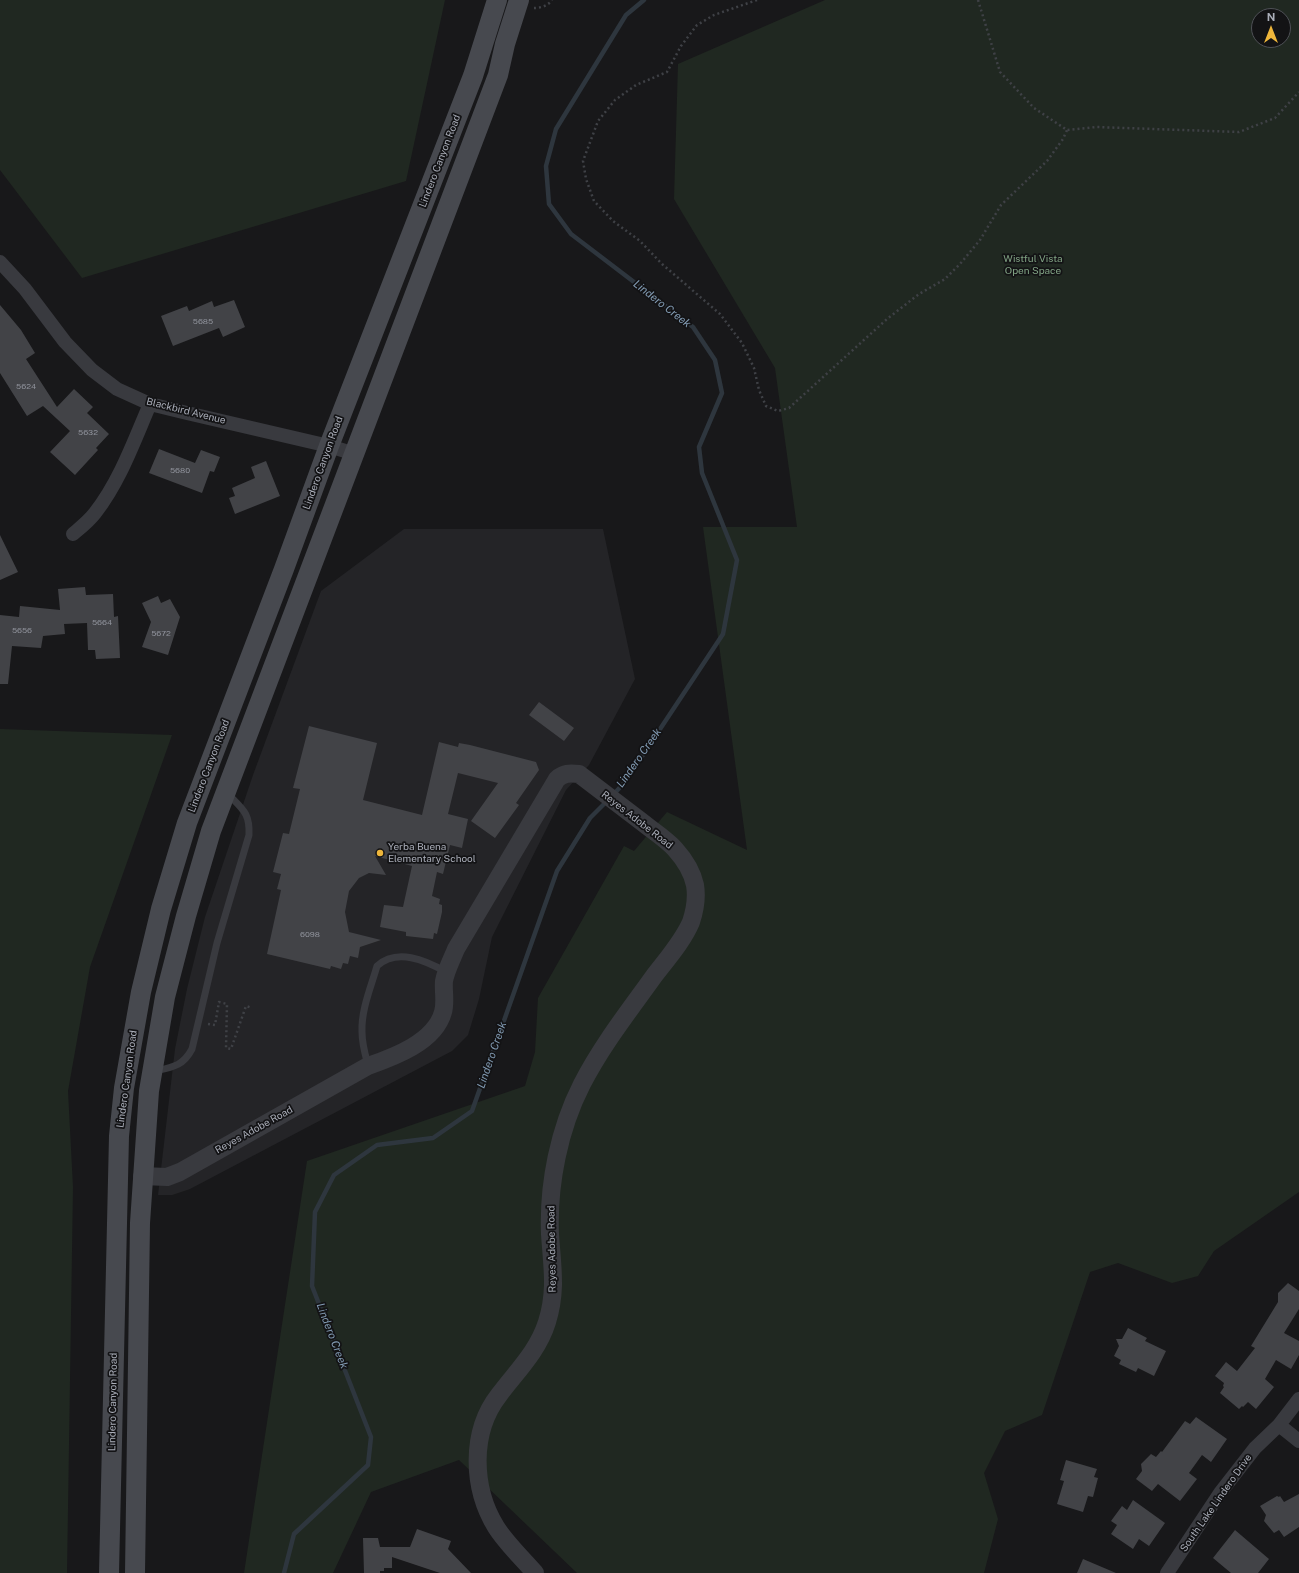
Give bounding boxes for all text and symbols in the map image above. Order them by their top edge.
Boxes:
north arrow [1251,8,1291,48]
text: N [1267,11,1275,23]
street label: Lindero Canyon Road [417,113,463,209]
park label: Wistful Vista Open Space [1003,253,1063,276]
water label: Lindero Creek [631,277,693,331]
house number: 5685 [193,317,213,327]
house number: 5624 [16,382,36,392]
street label: Blackbird Avenue [145,395,227,427]
street label: Lindero Canyon Road [301,415,345,511]
house number: 5632 [78,428,98,438]
house number: 5680 [170,466,190,476]
house number: 5664 [92,618,112,628]
house number: 5656 [12,626,32,636]
house number: 5672 [151,629,171,639]
street label: Lindero Canyon Road [186,718,232,814]
water label: Lindero Creek [614,726,664,790]
street label: Reyes Adobe Road [599,789,675,851]
place label: Yerba Buena Elementary School [388,841,476,864]
marker: Yerba Buena Elementary School [375,848,385,858]
house number: 6098 [300,930,320,940]
water label: Lindero Creek [474,1020,510,1090]
street label: Lindero Canyon Road [114,1029,140,1129]
street label: Reyes Adobe Road [213,1104,295,1156]
street label: Reyes Adobe Road [545,1205,559,1293]
water label: Lindero Creek [313,1301,351,1371]
street label: Lindero Canyon Road [106,1353,120,1451]
street label: South Lake Lindero Drive [1178,1452,1254,1554]

